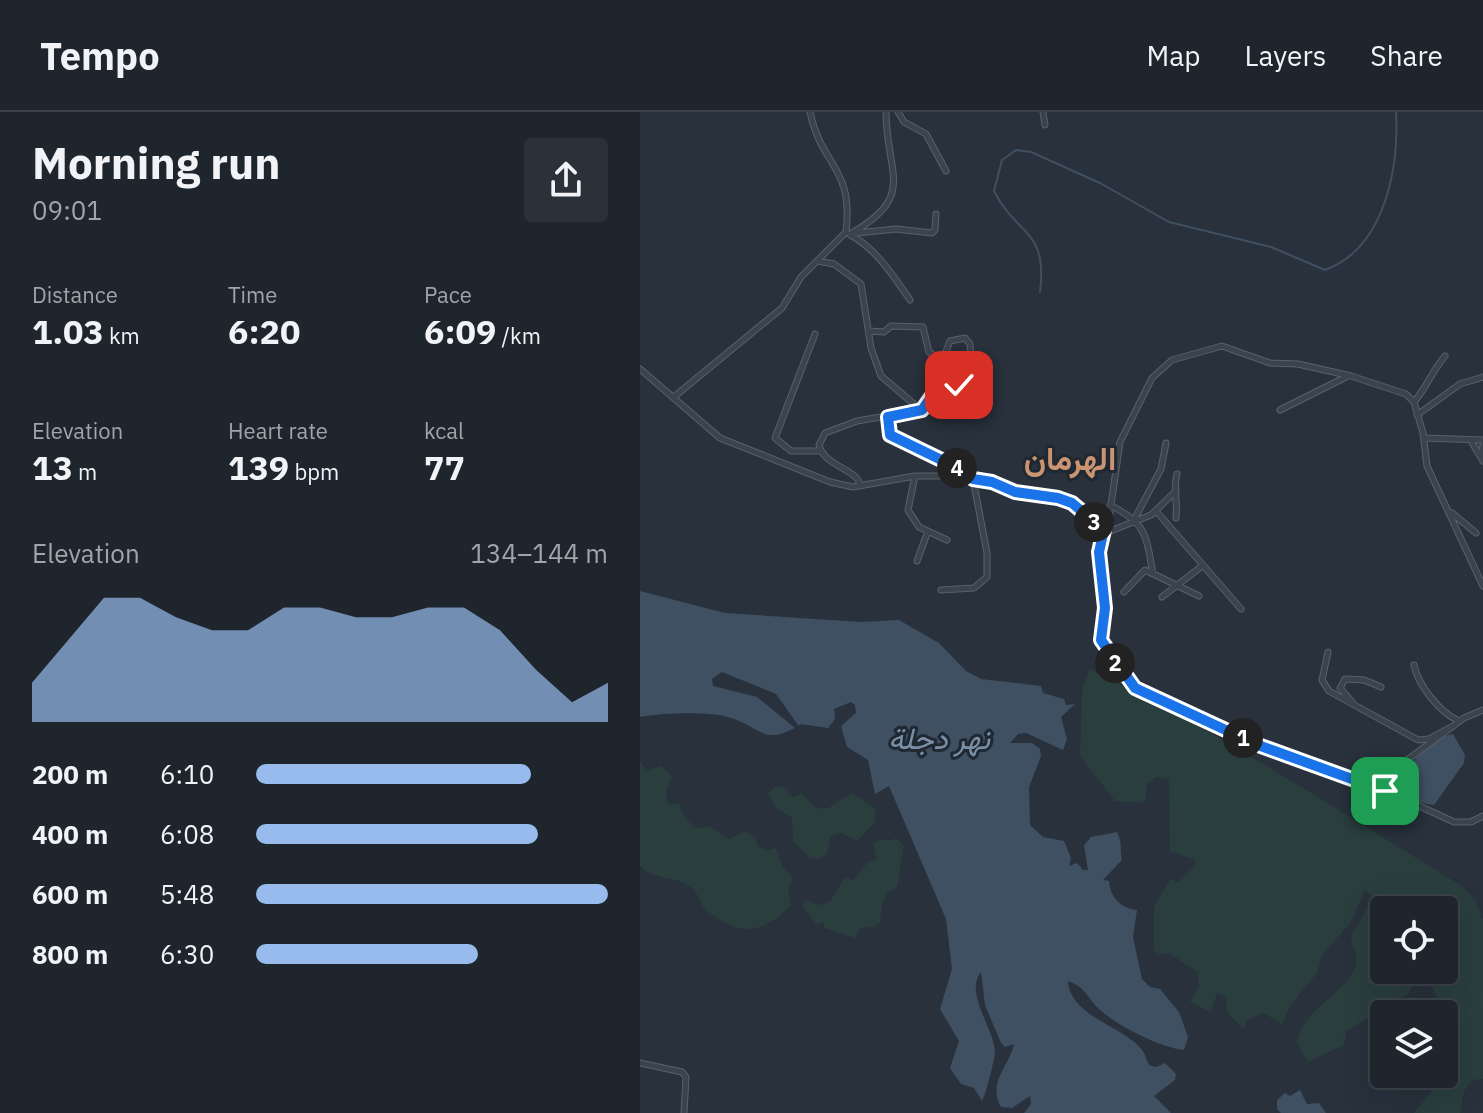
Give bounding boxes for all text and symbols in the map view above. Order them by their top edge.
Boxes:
text: Tempo [40,31,160,80]
text: Map [1146,37,1200,74]
text: Layers [1244,37,1326,74]
text: Share [1370,37,1443,74]
text: Morning run [32,134,281,191]
button: share [524,138,608,222]
text: 09:01 [32,193,102,227]
text: Distance [32,280,118,309]
text: Time [228,280,277,309]
text: Pace [424,280,472,309]
text: 1.03 [32,309,104,353]
text: 6:20 [228,309,300,353]
text: 6:09 [424,309,496,353]
text: km [104,321,140,350]
text: /km [496,321,541,350]
pin [925,351,993,419]
icon: check [937,363,981,407]
text: Elevation [32,416,123,445]
text: Heart rate [228,416,328,445]
text: kcal [424,416,464,445]
district label: الهرمان [1024,437,1116,479]
text: 13 [32,445,73,489]
text: 139 [228,445,289,489]
text: 77 [424,445,465,489]
pin: 4 [937,448,977,488]
text: 4 [950,453,964,482]
text: m [73,457,97,486]
text: bpm [289,457,339,486]
pin: 3 [1074,502,1114,542]
text: 3 [1087,507,1101,536]
text: Elevation [32,536,140,570]
text: 134–144 m [470,536,608,570]
pin: 2 [1095,643,1135,683]
text: 2 [1108,648,1122,677]
water label: نهر دجلة [888,718,991,757]
pin: 1 [1223,718,1263,758]
text: 1 [1236,723,1250,752]
text: 200 m [32,757,108,791]
text: 6:10 [160,757,214,791]
pin [1351,757,1419,825]
icon: arrive [1363,769,1407,813]
text: 400 m [32,817,108,851]
text: 6:08 [160,817,214,851]
text: 600 m [32,877,108,911]
text: 5:48 [160,877,214,911]
map controls [1370,896,1458,1088]
button: locate [1370,896,1458,984]
text: 800 m [32,937,108,971]
text: 6:30 [160,937,214,971]
button: layers [1370,1000,1458,1088]

